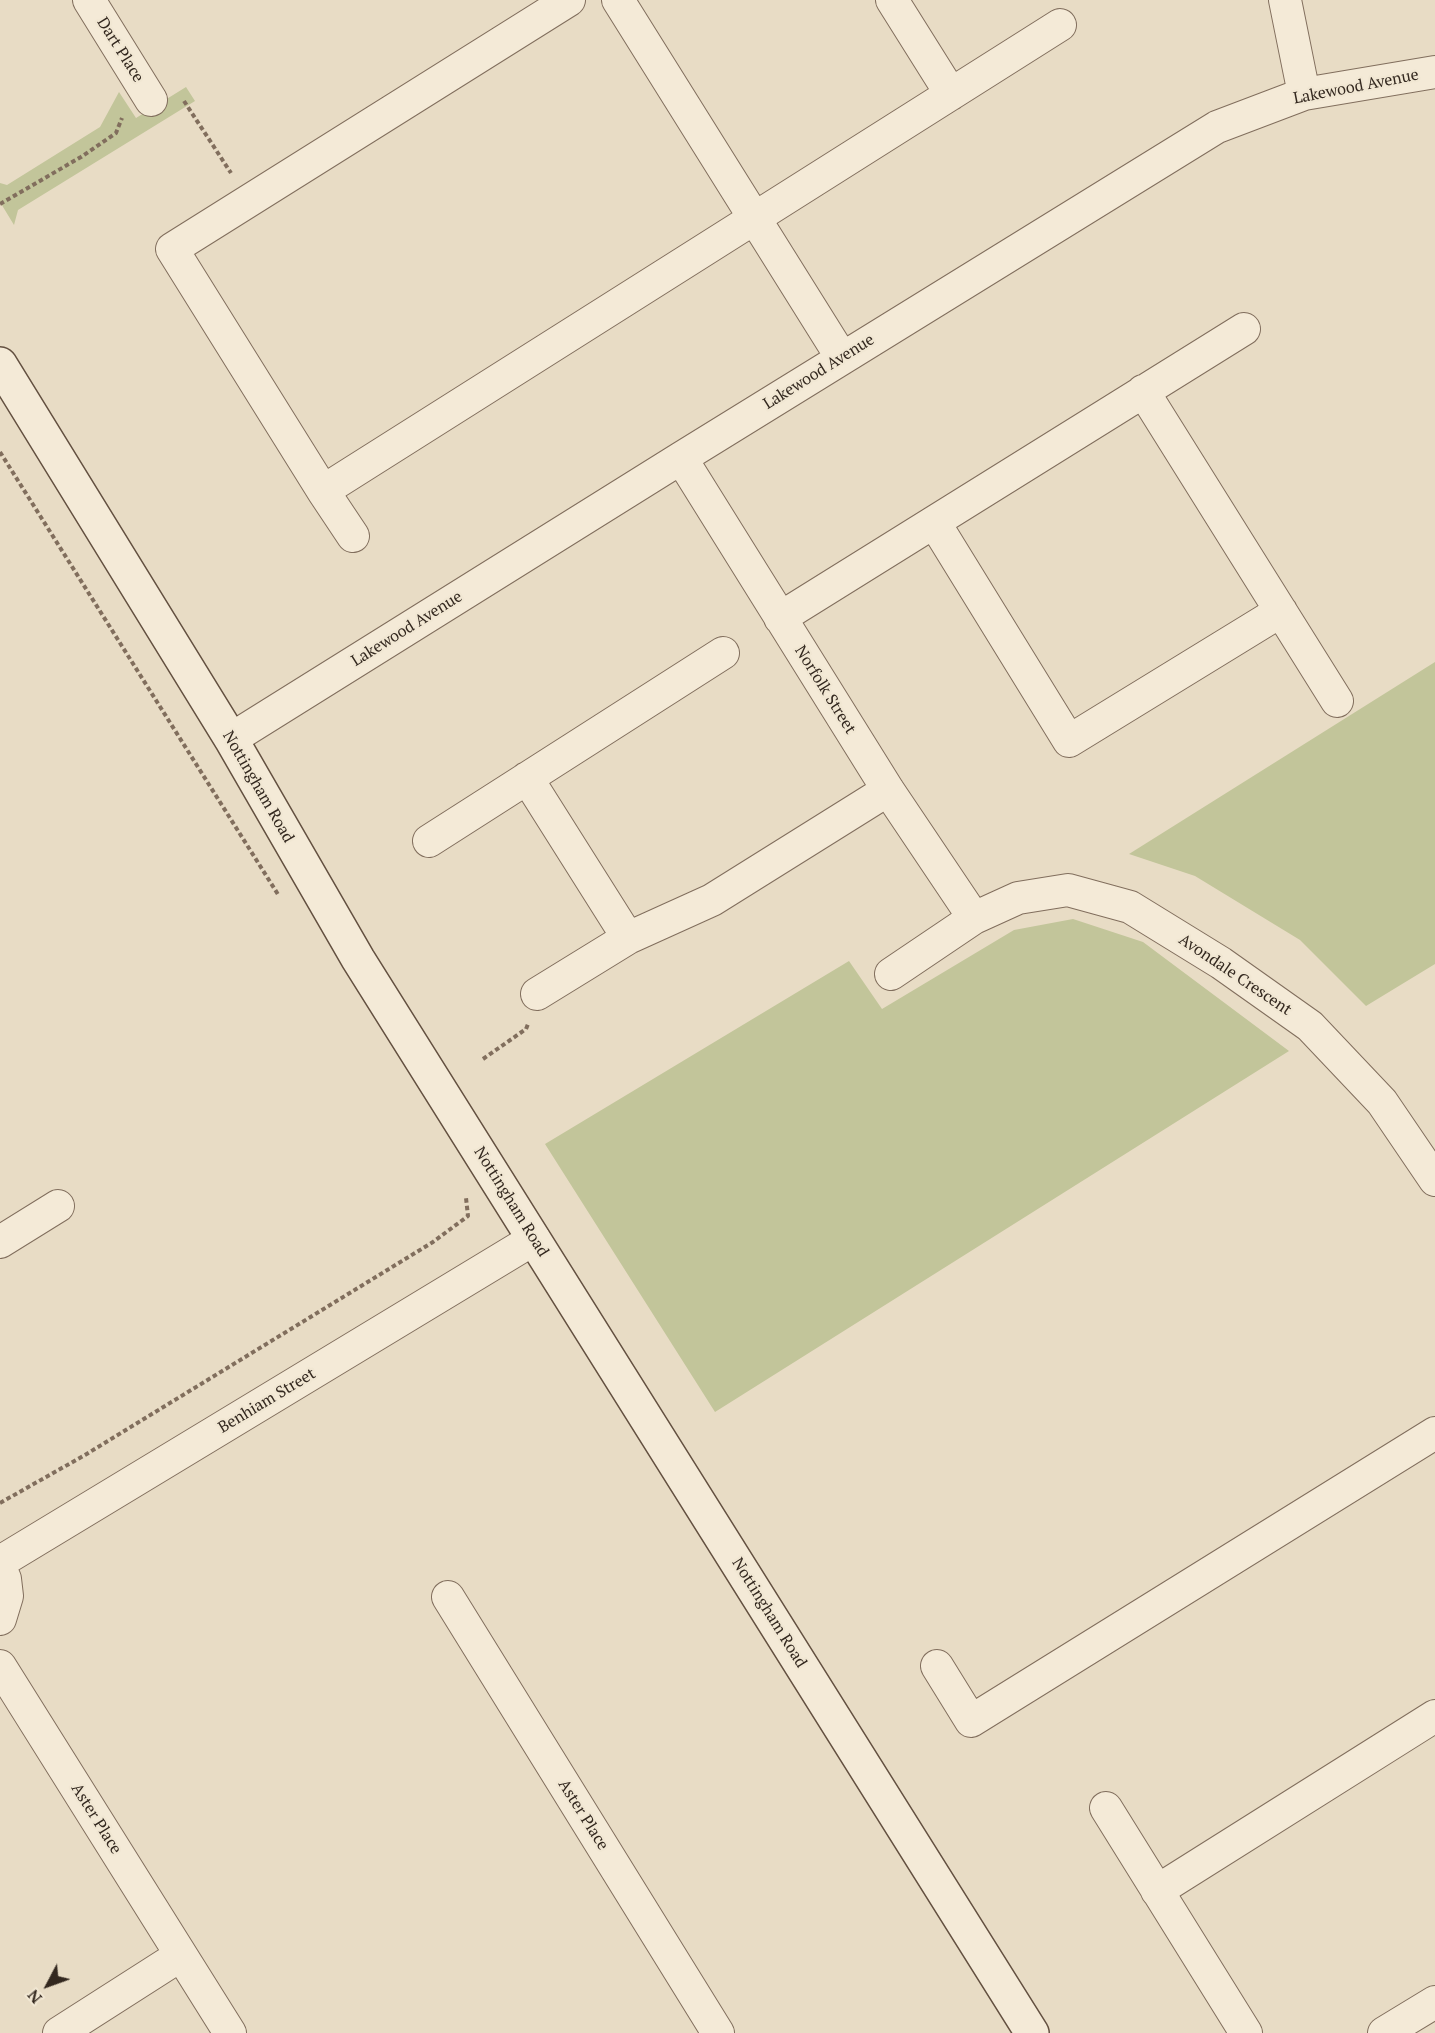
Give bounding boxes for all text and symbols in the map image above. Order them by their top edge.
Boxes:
street label: Dart Place [93,14,147,86]
street label: Lakewood Avenue [1292,65,1420,109]
street label: Lakewood Avenue [760,330,878,414]
street label: Lakewood Avenue [348,587,466,671]
street label: Norfolk Street [790,642,860,738]
street label: Nottingham Road [218,728,298,846]
street label: Avondale Crescent [1175,930,1295,1020]
street label: Nottingham Road [470,1144,552,1260]
street label: Benhiam Street [215,1364,319,1438]
street label: Nottingham Road [728,1555,810,1671]
street label: Aster Place [554,1776,612,1854]
street label: Aster Place [67,1780,125,1858]
north arrow [18,1955,78,2015]
text: N [22,1985,47,2009]

